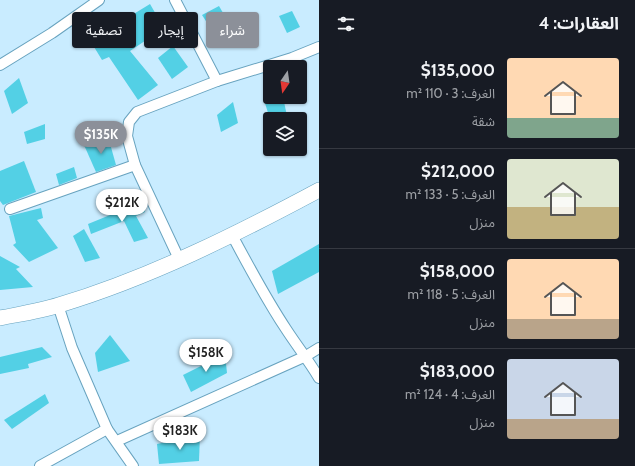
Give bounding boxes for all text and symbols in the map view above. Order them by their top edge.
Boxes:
chip: تصفية [72,12,136,48]
chip: إيجار [144,12,198,48]
chip: شراء [206,12,259,48]
icon: filters [335,13,357,35]
text: العقارات: 4 [539,13,619,33]
north arrow [263,60,307,104]
map controls [263,60,307,156]
text: $135,000 [421,60,495,80]
icon: home [539,74,587,122]
text: الغرف: 3 · 110 m² [406,85,495,101]
button: layers [263,112,307,156]
text: شقة [472,113,495,129]
pin: $135K [73,121,129,155]
text: $135K [84,126,118,142]
text: $212,000 [421,161,495,181]
icon: home [539,175,587,223]
text: الغرف: 5 · 133 m² [406,186,495,202]
pin: $212K [94,189,150,223]
text: $212K [105,194,139,210]
text: منزل [470,214,495,230]
text: $158,000 [420,261,495,281]
icon: home [539,275,587,323]
text: الغرف: 5 · 118 m² [408,286,495,302]
text: منزل [470,314,495,330]
pin: $158K [178,339,234,373]
text: $158K [188,344,224,360]
text: $183,000 [420,361,495,381]
icon: home [539,375,587,423]
text: الغرف: 4 · 124 m² [405,386,495,402]
text: منزل [470,414,495,430]
pin: $183K [152,417,208,451]
text: $183K [162,422,198,438]

